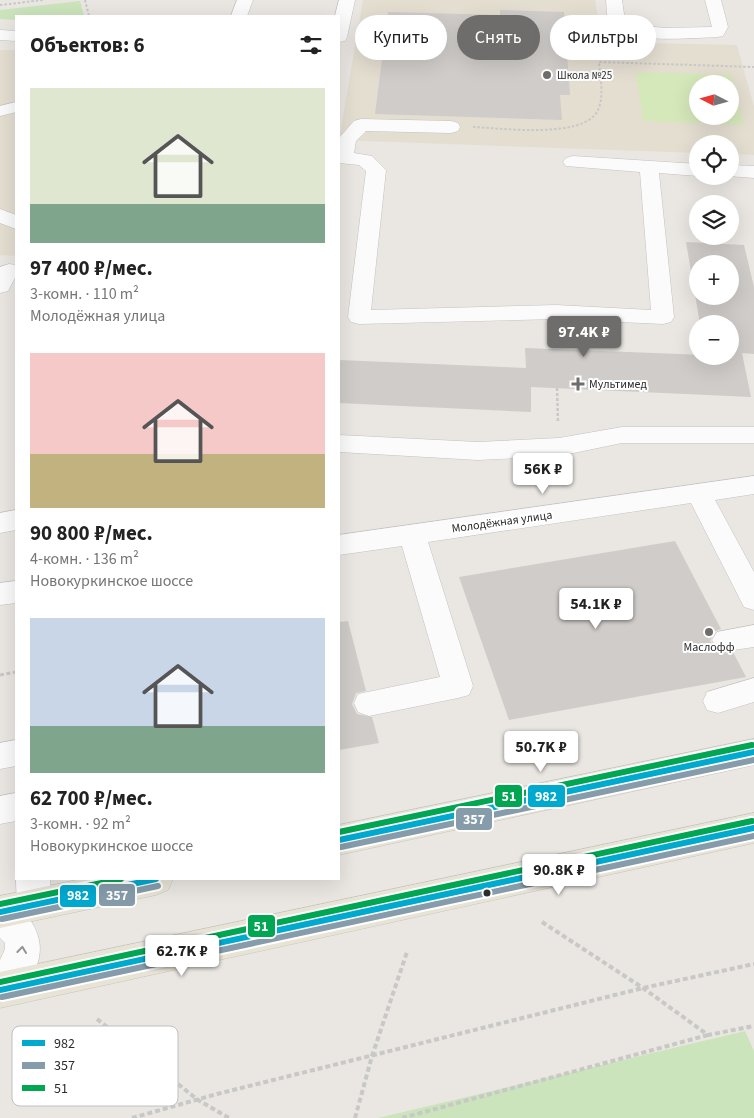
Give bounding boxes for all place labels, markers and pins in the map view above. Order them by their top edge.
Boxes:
place label: Школа №25 [557,68,612,83]
marker: Школа №25 [541,69,553,81]
pin: 97.4K ₽ [538,316,630,358]
place label: Мультимед [589,376,647,393]
marker: Мультимед [571,377,585,391]
pin: 56K ₽ [508,452,578,495]
pin: 54.1K ₽ [550,588,642,630]
marker: Маслофф [703,626,715,638]
place label: Маслофф [684,639,735,656]
pin: 50.7K ₽ [495,730,587,773]
pin: 90.8K ₽ [513,854,605,896]
unlabelled marker [482,888,492,898]
pin: 62.7K ₽ [136,934,228,977]

